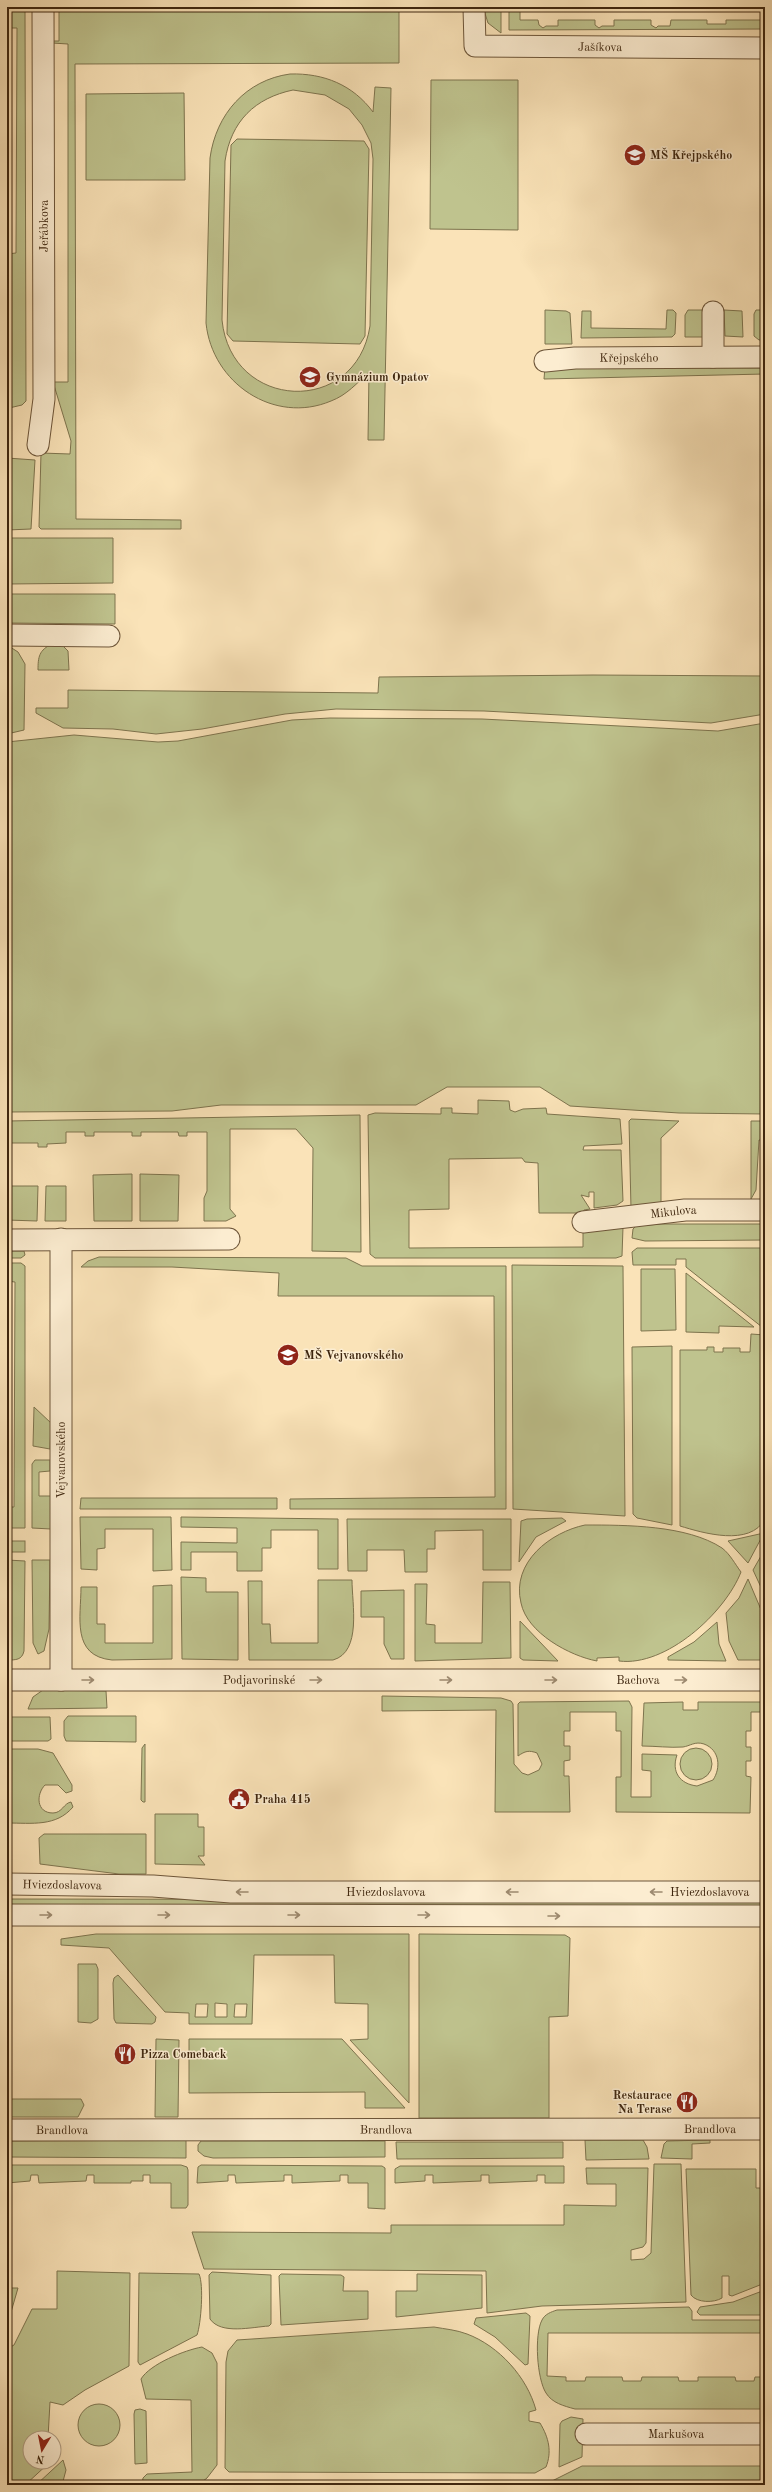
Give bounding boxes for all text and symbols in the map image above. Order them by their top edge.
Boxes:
street label: Jašíkova [578,42,622,54]
school or university icon: MŠ Křejpského [622,142,648,168]
place label: MŠ Křejpského [650,147,732,162]
street label: Jeřábkova [39,200,51,252]
street label: Křejpského [599,353,658,365]
school or university icon: Gymnázium Opatov [297,364,323,390]
place label: Gymnázium Opatov [326,372,429,384]
street label: Mikulova [650,1205,697,1221]
school or university icon: MŠ Vejvanovského [275,1342,301,1368]
place label: MŠ Vejvanovského [304,1347,404,1362]
street label: Vejvanovského [56,1421,68,1499]
street label: Podjavorinské [223,1675,296,1687]
street label: Bachova [616,1675,660,1687]
one-way arrow [81,1676,94,1684]
one-way arrow [309,1676,322,1684]
one-way arrow [439,1676,452,1684]
one-way arrow [544,1676,557,1684]
one-way arrow [674,1676,687,1684]
public building icon: Praha 415 [226,1786,252,1812]
place label: Praha 415 [254,1793,311,1806]
street label: Hviezdoslavova [22,1879,102,1892]
street label: Hviezdoslavova [346,1887,425,1899]
street label: Hviezdoslavova [670,1887,749,1899]
one-way arrow [236,1888,249,1896]
one-way arrow [506,1888,519,1896]
one-way arrow [650,1888,663,1896]
one-way arrow [39,1911,52,1919]
one-way arrow [157,1911,170,1919]
one-way arrow [287,1911,300,1919]
one-way arrow [417,1911,430,1919]
one-way arrow [547,1912,560,1920]
restaurant icon: Pizza Comeback [112,2041,138,2067]
place label: Pizza Comeback [140,2049,227,2061]
restaurant icon: Restaurace Na Terase [674,2089,700,2115]
place label: Restaurace Na Terase [613,2090,672,2116]
street label: Brandlova [360,2124,412,2137]
street label: Brandlova [684,2124,736,2136]
street label: Brandlova [36,2125,88,2137]
street label: Markušova [648,2429,704,2441]
north arrow [22,2430,62,2470]
text: N [35,2452,46,2465]

